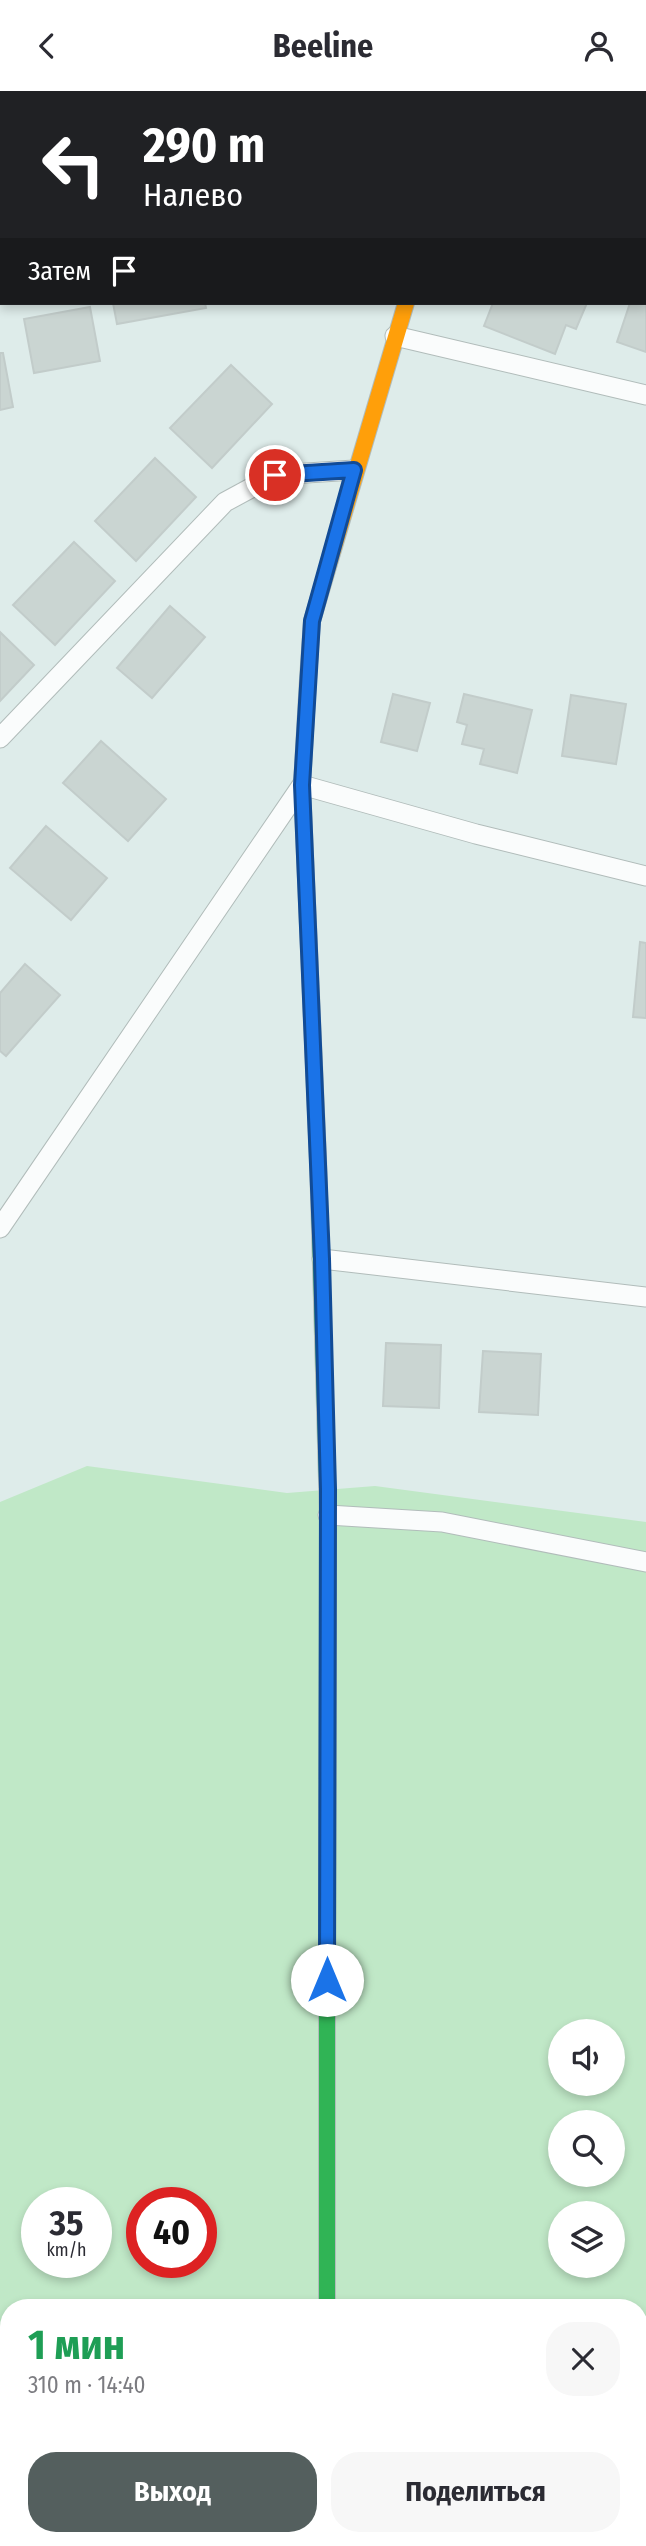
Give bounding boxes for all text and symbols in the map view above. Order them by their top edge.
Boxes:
icon: back [28,27,66,65]
text: Beeline [273,27,373,65]
icon: person [580,27,618,65]
text: 290 m [143,116,265,175]
icon: left [28,119,119,210]
text: Налево [143,176,243,214]
icon: arrive [105,252,143,290]
text: Затем [28,256,91,287]
pin [245,445,305,505]
icon: arrive [256,456,294,494]
position arrow [290,1943,364,2017]
map controls [548,2019,625,2278]
button: sound [548,2019,625,2096]
button: search [548,2110,625,2187]
speed limit sign: 40 [126,2187,217,2278]
button: layers [548,2201,625,2278]
text: 35 [50,2202,83,2244]
text: km/h [46,2239,87,2261]
text: 1 мин [28,2320,125,2370]
button: close [546,2322,620,2396]
text: 310 m · 14:40 [28,2371,146,2399]
button: Выход [28,2452,317,2532]
button: Поделиться [331,2452,620,2532]

